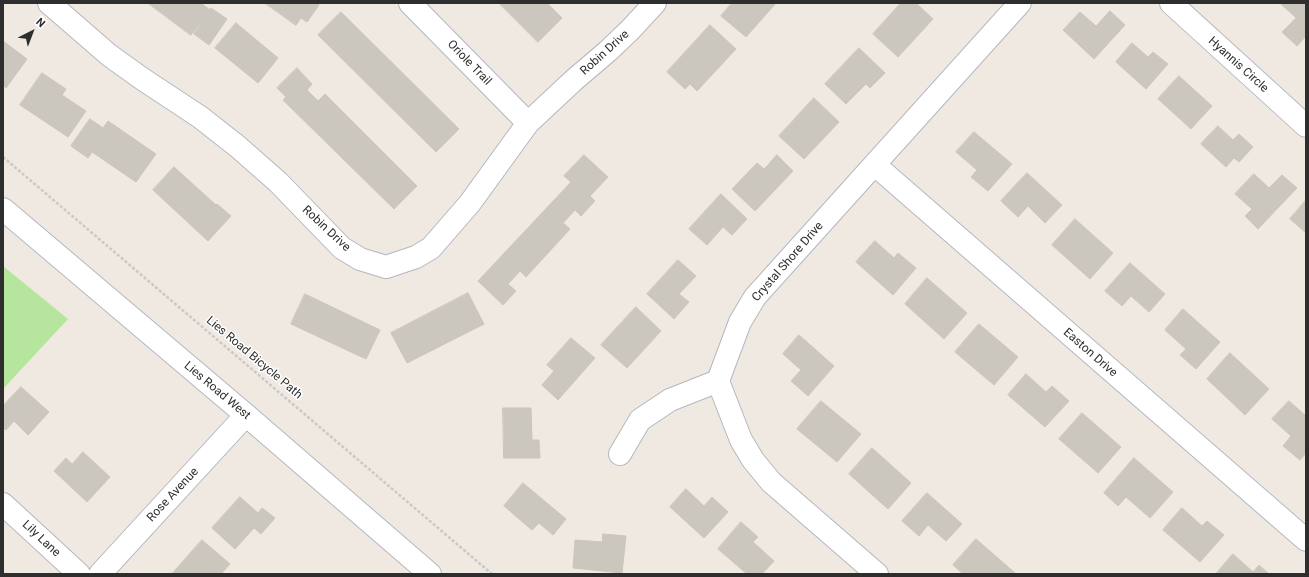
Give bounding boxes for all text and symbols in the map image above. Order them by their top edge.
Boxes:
north arrow [12,12,52,52]
text: N [33,15,48,30]
street label: Robin Drive [578,27,632,79]
street label: Hyannis Circle [1205,34,1271,96]
street label: Oriole Trail [444,37,494,89]
street label: Robin Drive [299,203,353,255]
street label: Crystal Shore Drive [749,219,827,305]
street label: Lies Road Bicycle Path [203,314,305,402]
street label: Easton Drive [1060,326,1120,380]
street label: Lies Road West [181,359,253,423]
street label: Rose Avenue [144,465,202,525]
street label: Lily Lane [19,518,63,560]

